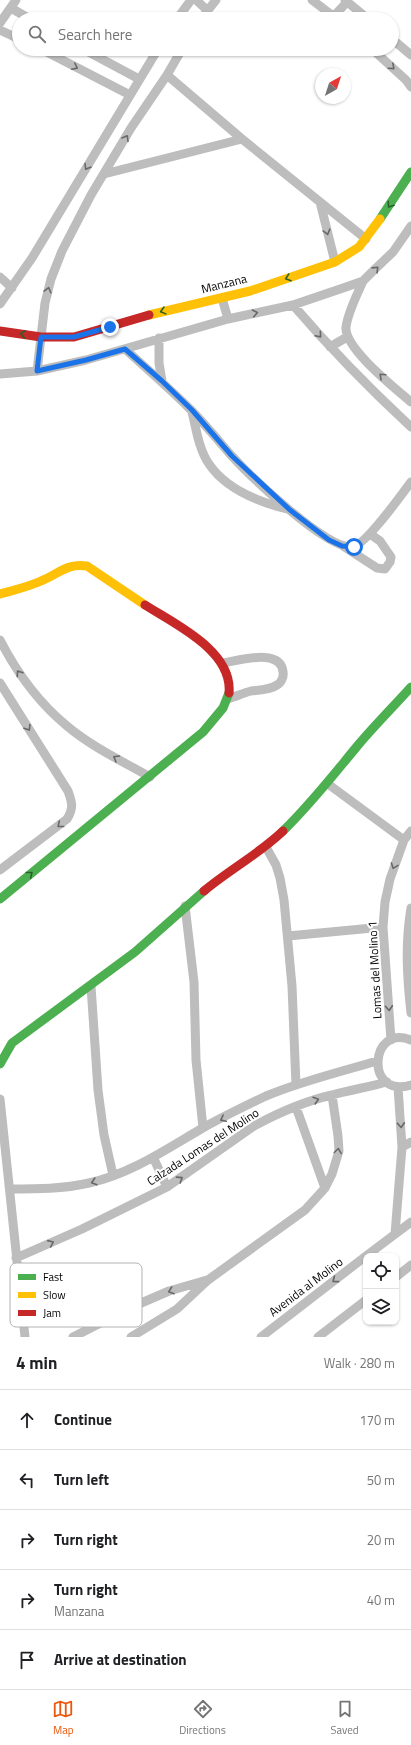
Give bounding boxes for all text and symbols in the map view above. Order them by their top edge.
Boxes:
search box [12,12,399,56]
icon: search [26,23,48,45]
text: Search here [58,23,132,46]
one-way arrow [71,62,79,69]
one-way arrow [387,62,395,70]
north arrow [315,68,351,104]
one-way arrow [121,135,128,142]
one-way arrow [85,162,92,169]
one-way arrow [387,201,395,208]
one-way arrow [323,229,331,235]
one-way arrow [371,266,379,274]
street label: Manzana [199,269,249,298]
one-way arrow [285,273,292,281]
one-way arrow [43,287,52,294]
one-way arrow [160,306,167,315]
one-way arrow [252,310,258,318]
route end [101,318,119,336]
one-way arrow [20,330,26,339]
one-way arrow [314,330,321,337]
one-way arrow [379,373,387,380]
route start [345,538,363,556]
one-way arrow [17,670,24,677]
one-way arrow [23,724,31,731]
one-way arrow [113,755,120,762]
one-way arrow [58,820,65,827]
one-way arrow [391,863,399,870]
one-way arrow [25,872,32,879]
street label: Lomas del Molino 1 [362,921,387,1019]
one-way arrow [384,1005,393,1011]
one-way arrow [312,1096,319,1105]
street label: Calzada Lomas del Molino [143,1103,263,1190]
one-way arrow [219,1114,227,1121]
one-way arrow [396,1122,405,1129]
one-way arrow [333,1148,342,1155]
one-way arrow [176,1176,183,1183]
one-way arrow [90,1177,97,1186]
one-way arrow [48,1239,55,1247]
street label: Avenida al Molino [265,1252,347,1321]
map controls [363,1253,399,1325]
button: locate [363,1253,399,1289]
legend [10,1263,142,1327]
text: Fast [43,1269,63,1285]
one-way arrow [332,1275,339,1283]
one-way arrow [168,1286,175,1295]
text: Slow [43,1287,66,1303]
button: layers [363,1289,399,1325]
text: Jam [43,1305,61,1321]
text: 4 min [16,1350,57,1376]
text: Walk · 280 m [324,1353,395,1373]
text: Continue [54,1408,112,1431]
icon: ahead [16,1409,38,1431]
text: 170 m [359,1410,395,1430]
text: Turn left [54,1468,109,1491]
icon: left [16,1469,38,1491]
text: 50 m [367,1470,395,1490]
text: Turn right [54,1528,118,1551]
icon: right [16,1529,38,1551]
text: 20 m [367,1530,395,1550]
text: Turn right [54,1578,118,1601]
icon: right [16,1589,38,1611]
text: 40 m [367,1590,395,1610]
text: Manzana [54,1601,104,1621]
text: Arrive at destination [54,1648,187,1671]
icon: arrive [16,1649,38,1671]
tab: Map [52,1698,74,1738]
tab: Directions [179,1698,226,1738]
tab: Saved [331,1698,359,1738]

